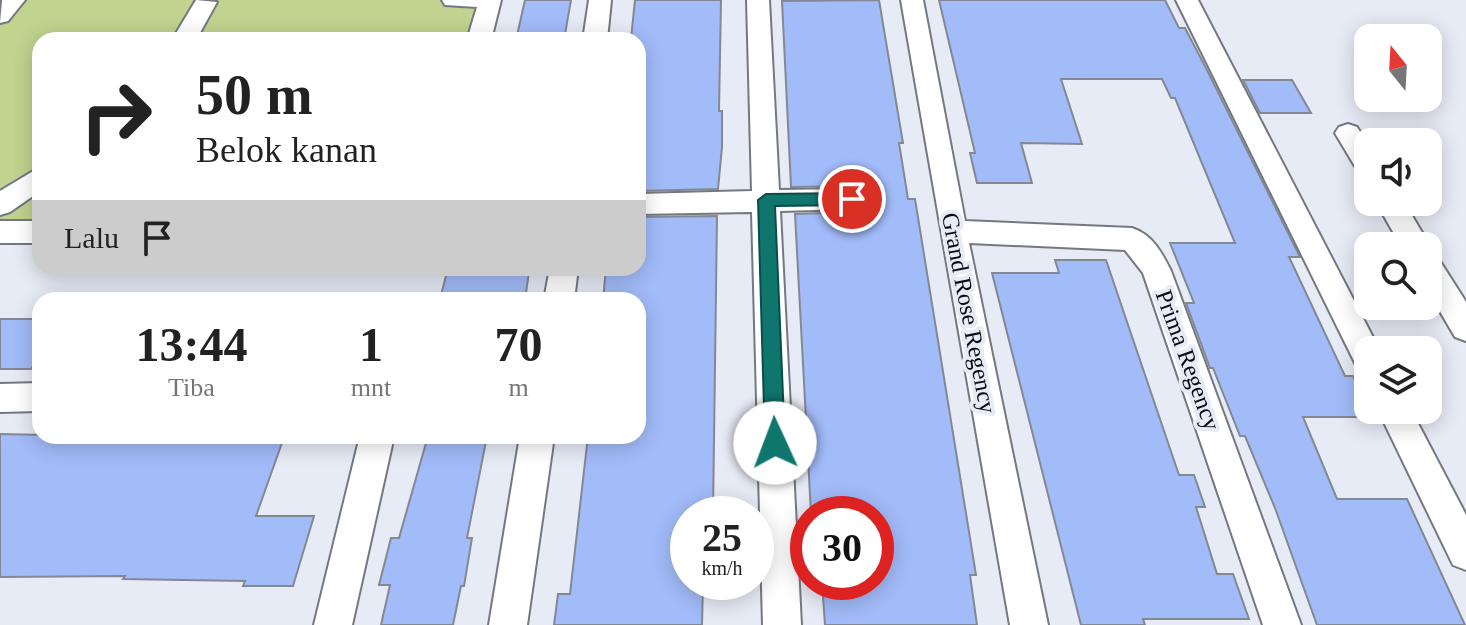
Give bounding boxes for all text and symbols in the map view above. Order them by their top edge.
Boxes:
north arrow [1354,24,1442,112]
map controls [1354,24,1442,424]
icon: right [64,64,168,168]
text: 50 m [196,64,313,126]
button: sound [1354,128,1442,216]
text: Belok kanan [196,130,377,170]
pin [818,165,886,233]
icon: arrive [830,177,874,221]
street label: Grand Rose Regency [937,210,1001,416]
icon: arrive [135,216,179,260]
text: Lalu [64,221,119,254]
button: search [1354,232,1442,320]
street label: Prima Regency [1151,286,1225,434]
text: 13:44 [135,318,247,371]
text: 1 [359,318,383,371]
text: 70 [495,318,543,371]
button: layers [1354,336,1442,424]
text: Tiba [168,373,215,402]
text: mnt [351,373,391,402]
text: m [508,373,529,402]
position arrow [733,401,817,485]
speed limit sign: 30 [790,496,894,600]
text: 25 [702,515,742,560]
text: km/h [701,557,743,579]

